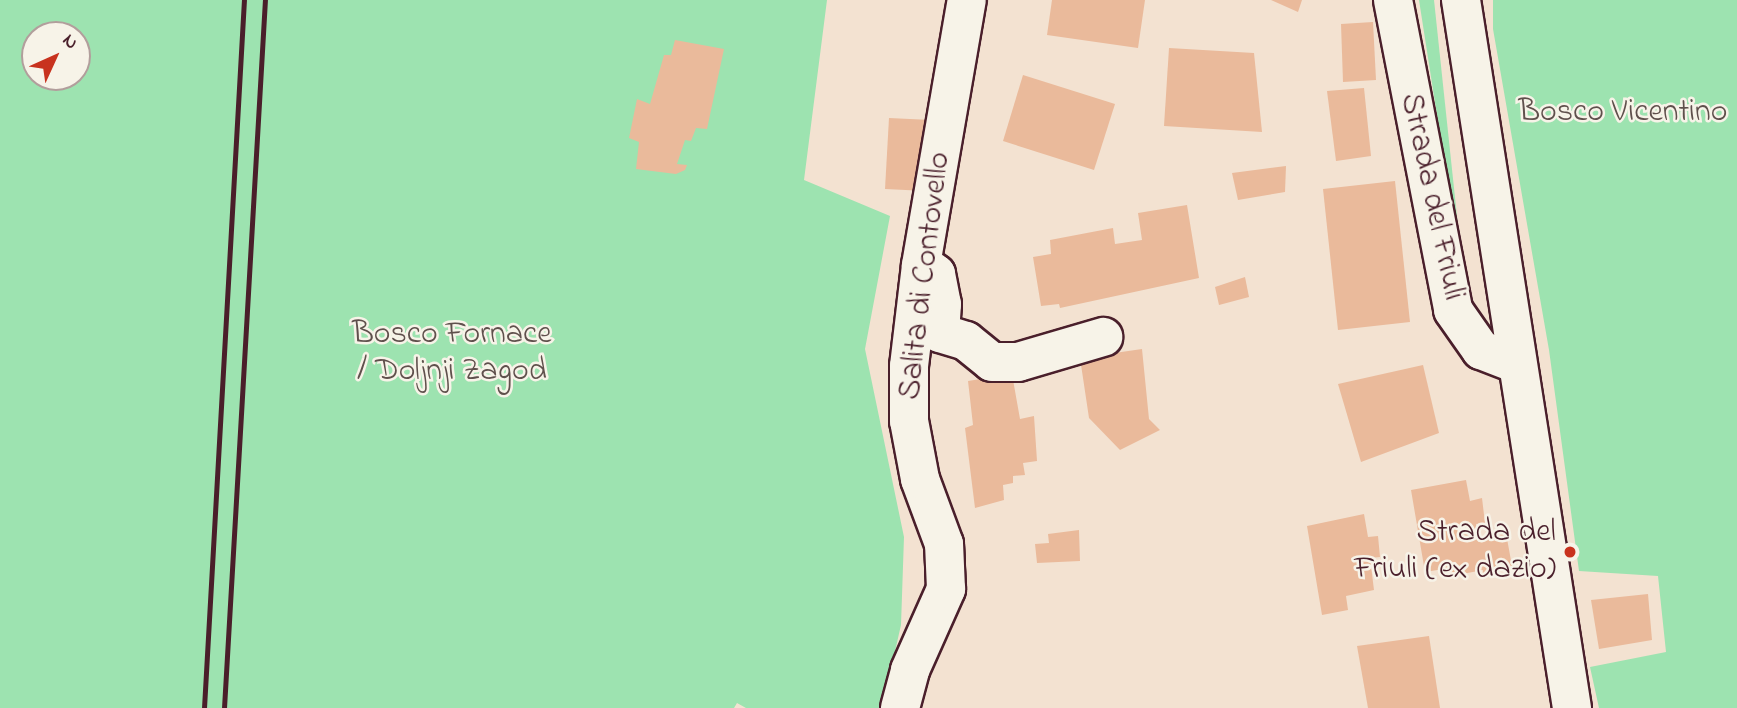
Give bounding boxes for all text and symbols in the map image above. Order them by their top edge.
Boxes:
north arrow [21,21,91,91]
text: N [56,28,84,56]
street label: Strada del Friuli [1390,90,1472,304]
park label: Bosco Vicentino [1519,94,1727,132]
street label: Salita di Contovello [892,150,960,402]
park label: Bosco Fornace / Doljnji Zagod [352,317,552,392]
place label: Strada del Friuli (ex dazio) [1354,515,1556,590]
marker: Strada del Friuli (ex dazio) [1562,544,1578,560]

